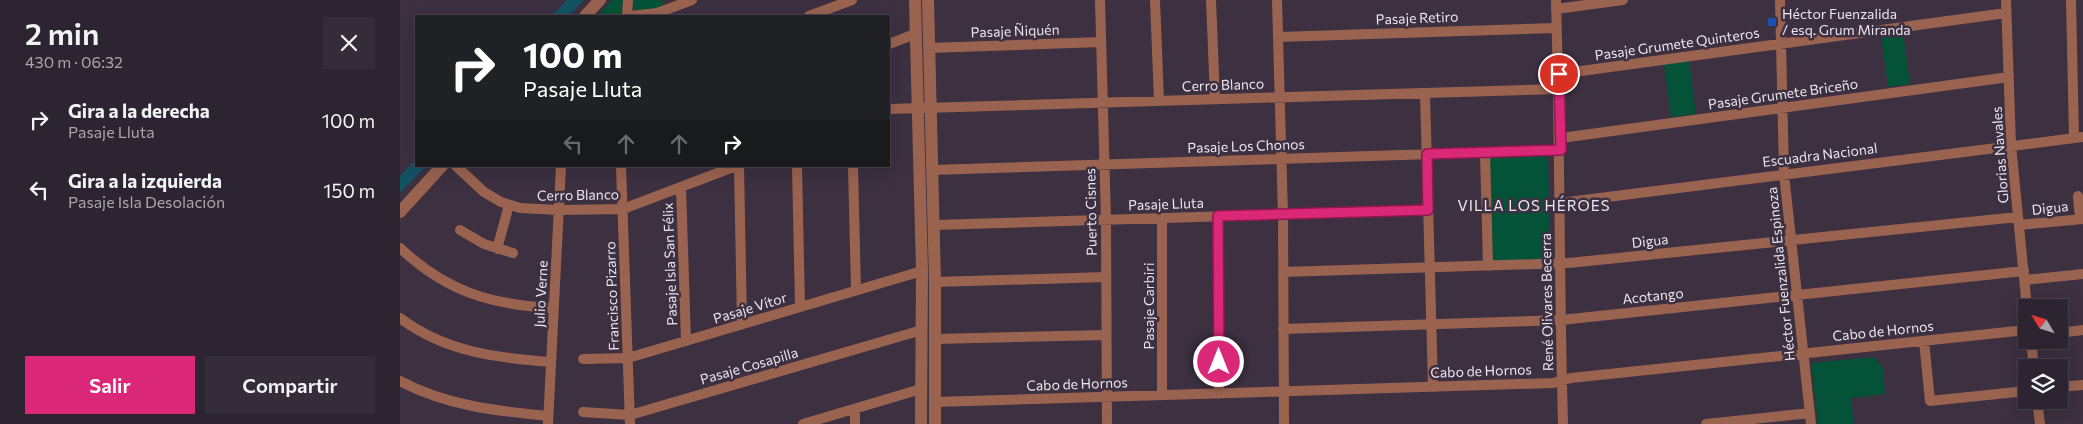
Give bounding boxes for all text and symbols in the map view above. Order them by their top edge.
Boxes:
place label: Héctor Fuenzalida / esq. Grum Miranda [1782,5,1911,38]
street label: Pasaje Retiro [1375,8,1459,27]
text: 2 min [25,14,99,51]
marker: Héctor Fuenzalida / esq. Grum Miranda [1766,16,1778,28]
button: close [323,17,375,69]
street label: Pasaje Ñiquén [970,20,1060,41]
street label: Pasaje Grumete Quinteros [1593,24,1760,63]
text: 100 m [523,32,623,75]
icon: right [440,35,505,100]
text: 430 m · 06:32 [25,52,123,71]
pin [1538,53,1580,95]
icon: arrive [1545,60,1573,88]
text: Pasaje Lluta [523,75,642,102]
street label: Cerro Blanco [1182,75,1264,94]
street label: Pasaje Grumete Briceño [1707,75,1859,112]
text: Gira a la derecha [68,99,210,122]
icon: right [25,106,53,134]
street label: Glorias Navales [1988,106,2011,204]
text: 100 m [322,109,375,132]
text: Pasaje Lluta [68,122,155,141]
icon: left [559,130,587,158]
icon: ahead [612,130,640,158]
icon: ahead [665,130,693,158]
icon: right [718,130,746,158]
street label: Pasaje Los Chonos [1187,135,1305,156]
street label: Escuadra Nacional [1761,139,1879,170]
street label: Puerto Cisnes [1081,168,1100,256]
text: Gira a la izquierda [68,169,222,192]
icon: left [25,176,53,204]
text: 150 m [323,179,375,202]
street label: Cerro Blanco [537,185,619,204]
street label: Héctor Fuenzalida Espinoza [1763,186,1798,362]
text: Pasaje Isla Desolación [68,192,225,211]
street label: Pasaje Lluta [1128,194,1204,213]
district label: VILLA LOS HÉROES [1457,195,1611,214]
street label: Digua [2031,197,2069,218]
street label: Pasaje Isla San Félix [659,202,680,326]
street label: Digua [1631,230,1669,251]
street label: René Olivares Becerra [1537,233,1556,371]
street label: Francisco Pizarro [601,241,622,351]
street label: Julio Verne [530,260,551,328]
street label: Pasaje Carbiri [1140,262,1157,350]
street label: Acotango [1622,284,1684,307]
street label: Pasaje Vítor [711,288,789,327]
north arrow [2018,299,2068,349]
map controls [2018,299,2068,409]
street label: Cabo de Hornos [1832,317,1934,344]
position arrow [1192,335,1244,387]
street label: Pasaje Cosapilla [698,343,800,388]
button: Salir [25,356,195,414]
button: Compartir [205,356,375,414]
button: layers [2018,359,2068,409]
street label: Cabo de Hornos [1430,360,1532,381]
street label: Cabo de Hornos [1026,373,1128,394]

